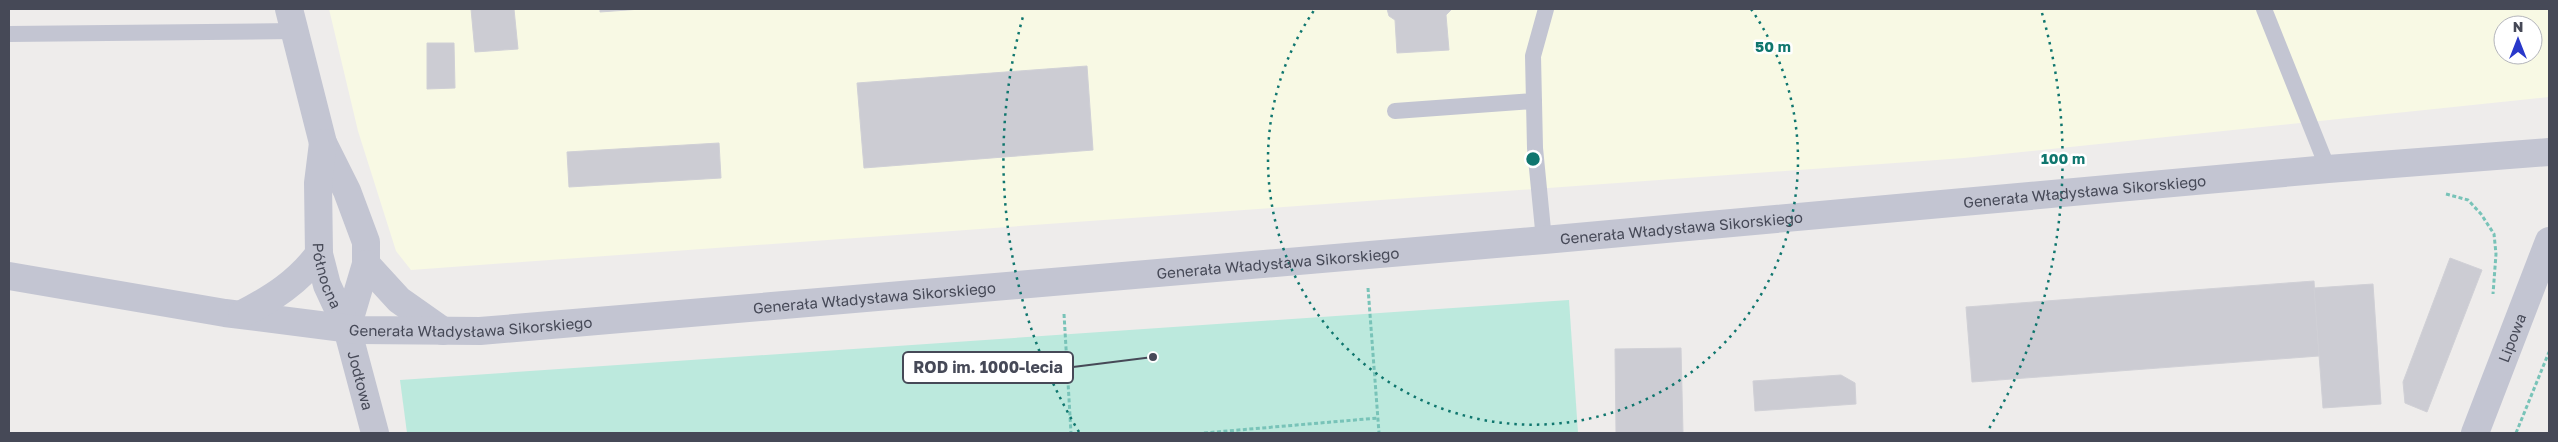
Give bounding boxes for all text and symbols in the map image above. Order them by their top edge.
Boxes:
north arrow [2493,15,2543,65]
text: N [2513,18,2523,35]
text: 50 m [1755,37,1791,55]
text: 100 m [2041,149,2085,167]
centre of rings [1524,150,1542,168]
street label: Generała Władysława Sikorskiego [1962,171,2207,211]
street label: Generała Władysława Sikorskiego [1559,208,1804,248]
street label: Północna [310,243,346,311]
street label: Generała Władysława Sikorskiego [1156,243,1400,282]
street label: Generała Władysława Sikorskiego [752,278,997,317]
street label: Lipowa [2494,311,2529,365]
street label: Generała Władysława Sikorskiego [348,312,593,340]
street label: Jodłowa [344,349,377,412]
callout: ROD im. 1000-lecia [903,352,1073,383]
text: ROD im. 1000-lecia [913,357,1063,377]

